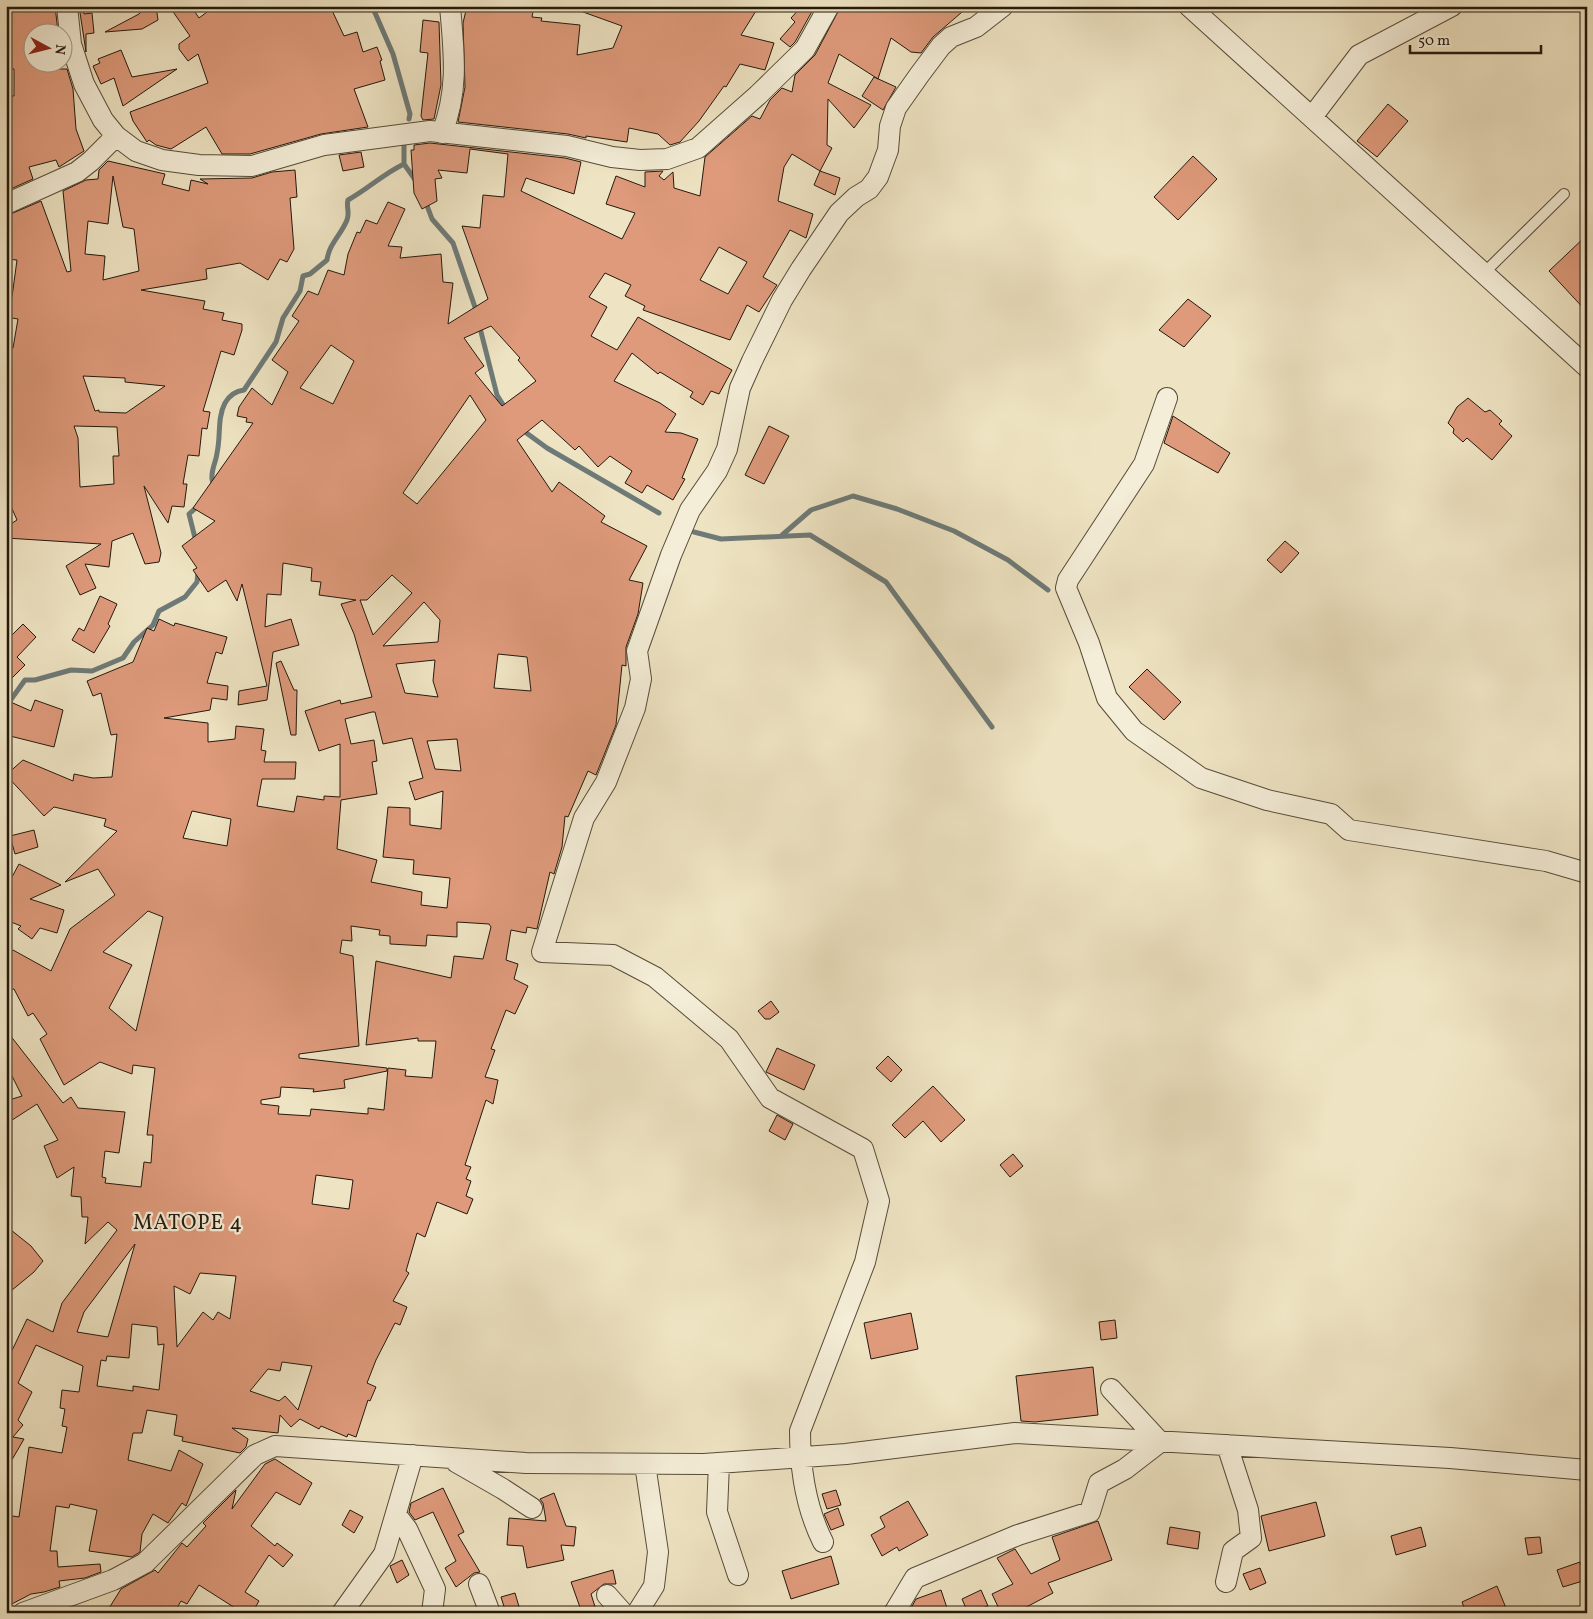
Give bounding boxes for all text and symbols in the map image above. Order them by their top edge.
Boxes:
north arrow [22,22,72,72]
scale bar [1410,22,1542,54]
text: 50 m [1418,31,1450,52]
text: N [49,43,69,56]
district label: MATOPE 4 [133,1209,243,1238]

